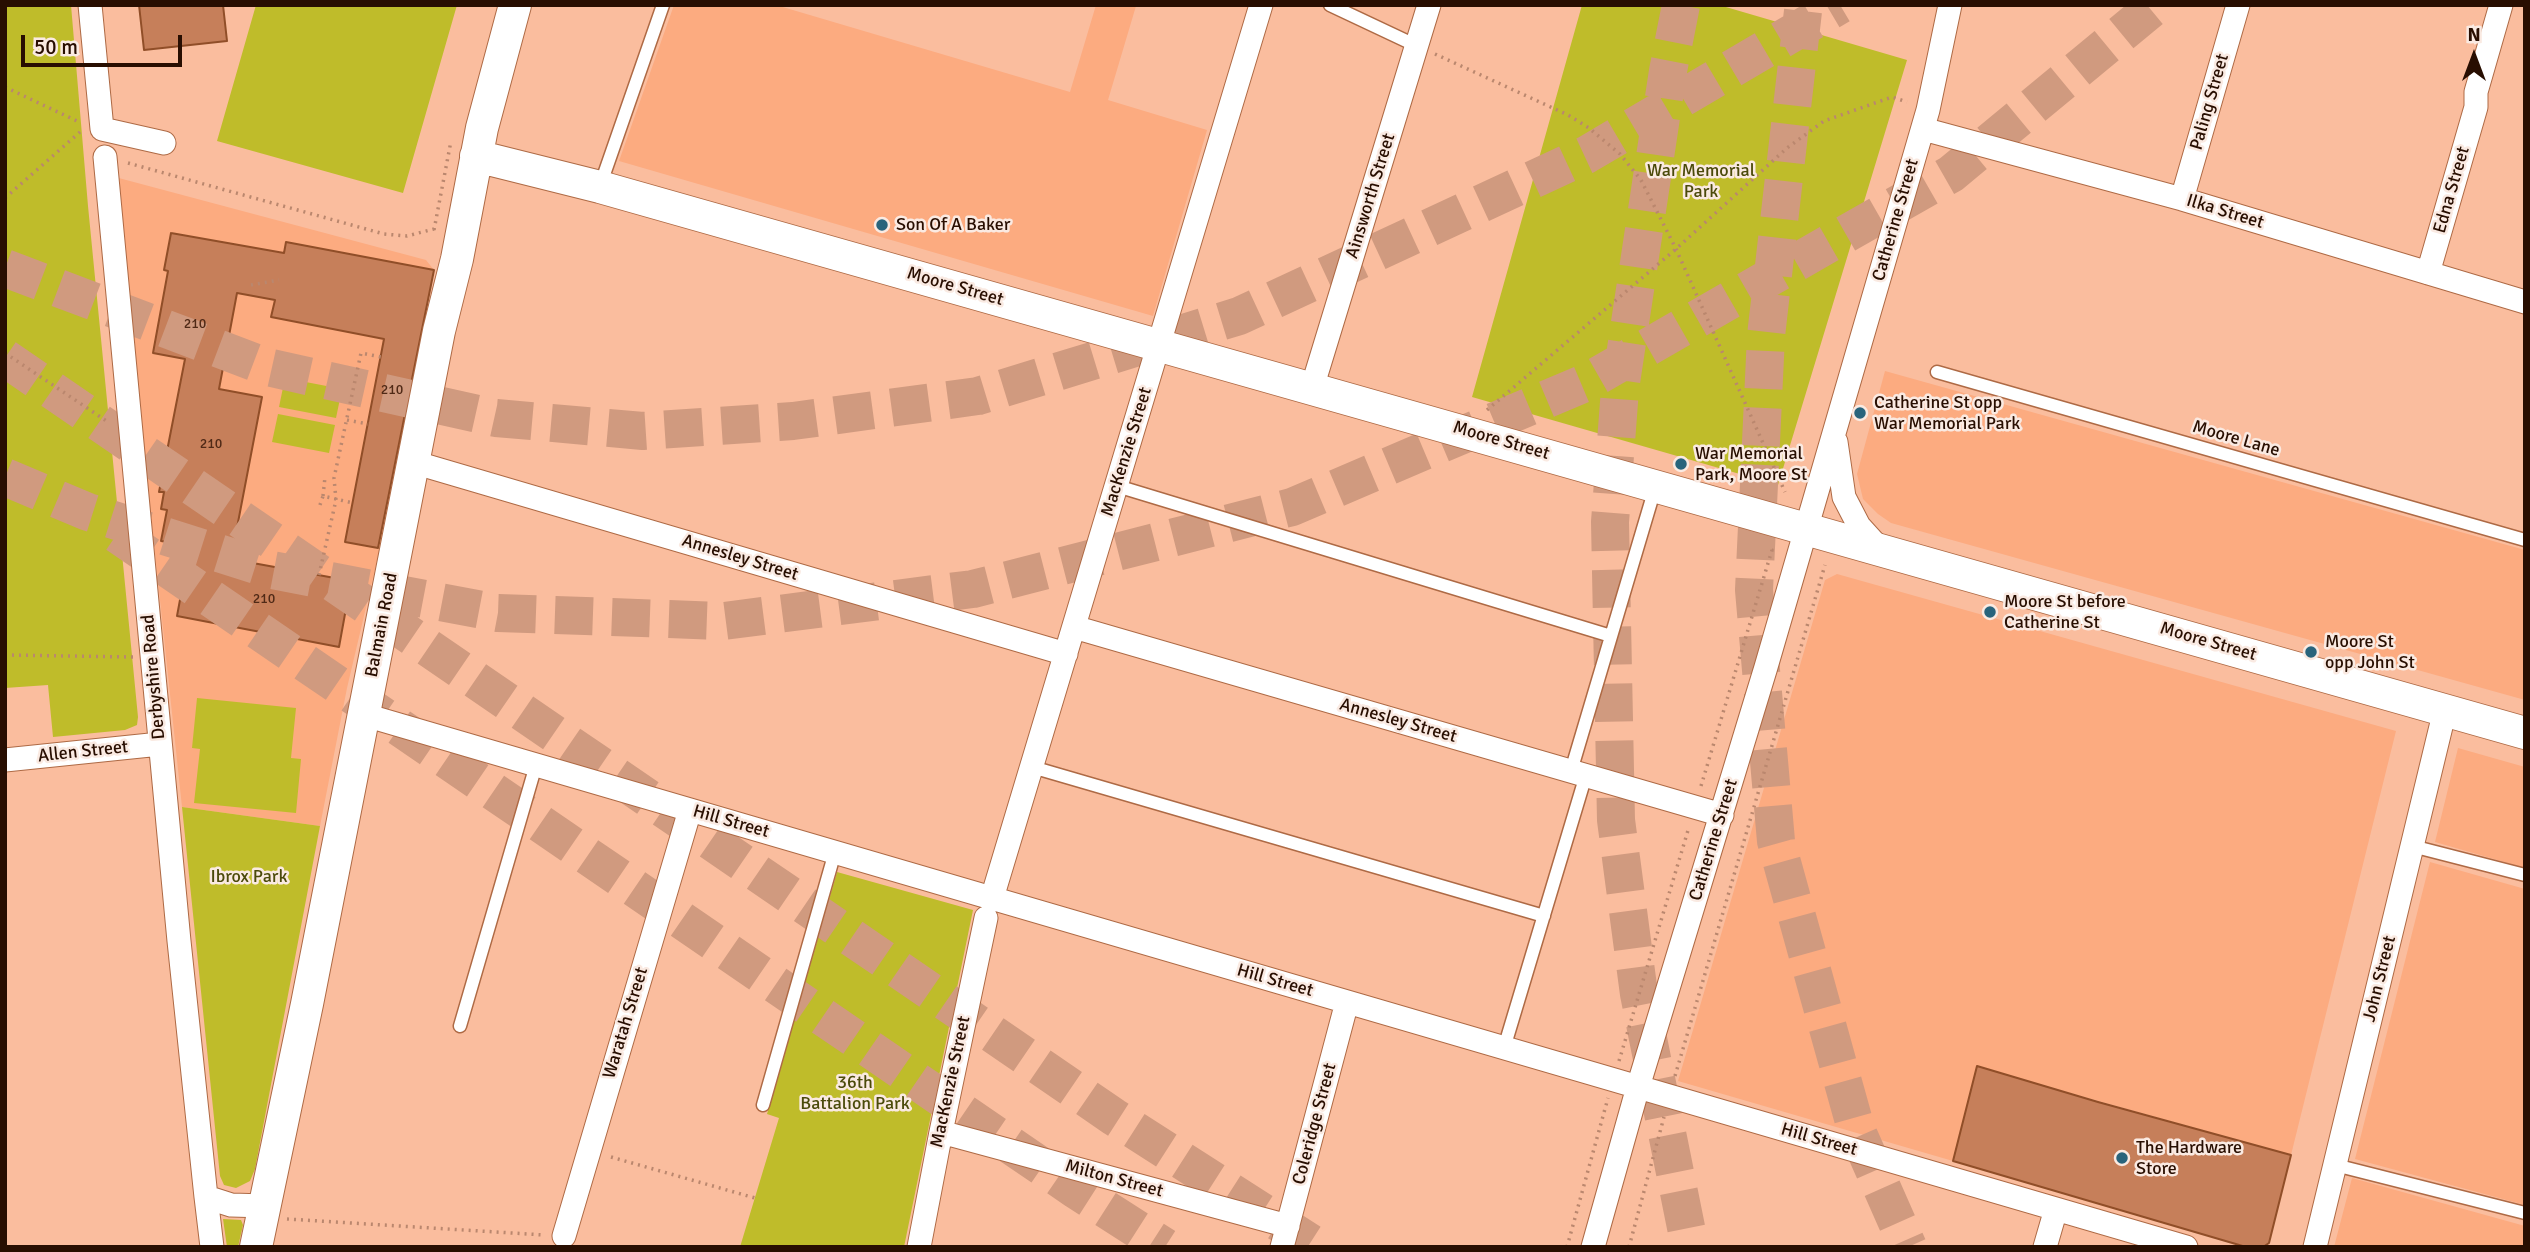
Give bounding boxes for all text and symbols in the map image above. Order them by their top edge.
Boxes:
scale bar [24,21,186,65]
north arrow [2439,21,2509,91]
text: N [2467,23,2481,47]
text: 50 m [34,34,78,60]
street label: Paling Street [2186,51,2234,153]
street label: Ainsworth Street [1342,131,1400,261]
street label: Edna Street [2429,144,2475,236]
street label: Catherine Street [1868,156,1924,284]
park label: War Memorial Park [1647,160,1755,202]
street label: Ilka Street [2184,190,2266,234]
place label: Son Of A Baker [896,214,1010,236]
marker: Son Of A Baker [874,217,890,233]
street label: Moore Street [904,263,1006,311]
house number: 210 [184,316,206,332]
house number: 210 [381,382,403,398]
street label: MacKenzie Street [1097,385,1157,519]
place label: Catherine St opp War Memorial Park [1874,392,2020,434]
marker: Catherine St opp War Memorial Park [1852,405,1868,421]
street label: Moore Lane [2190,416,2282,462]
street label: Moore Street [1450,417,1552,465]
house number: 210 [200,436,222,452]
place label: War Memorial Park, Moore St [1695,443,1807,486]
marker: War Memorial Park, Moore St [1673,456,1689,472]
street label: Annesley Street [679,530,801,586]
street label: Balmain Road [361,571,403,679]
house number: 210 [253,591,275,607]
place label: Moore St before Catherine St [2004,591,2126,634]
marker: Moore St before Catherine St [1982,604,1998,620]
street label: Derbyshire Road [138,614,170,740]
street label: Moore Street [2157,618,2259,666]
place label: Moore St opp John St [2325,631,2415,674]
marker: Moore St opp John St [2303,644,2319,660]
street label: Annesley Street [1337,694,1459,748]
street label: Allen Street [37,737,129,767]
street label: Catherine Street [1685,776,1743,904]
street label: Hill Street [690,801,772,843]
park label: Ibrox Park [211,866,287,888]
street label: John Street [2359,934,2401,1024]
street label: Hill Street [1234,960,1316,1002]
street label: Waratah Street [599,965,653,1081]
street label: MacKenzie Street [926,1014,976,1150]
street label: Coleridge Street [1288,1061,1342,1187]
park label: 36th Battalion Park [800,1072,910,1114]
street label: Hill Street [1778,1119,1860,1161]
place label: The Hardware Store [2136,1137,2242,1180]
marker: The Hardware Store [2114,1150,2130,1166]
street label: Milton Street [1063,1156,1165,1202]

